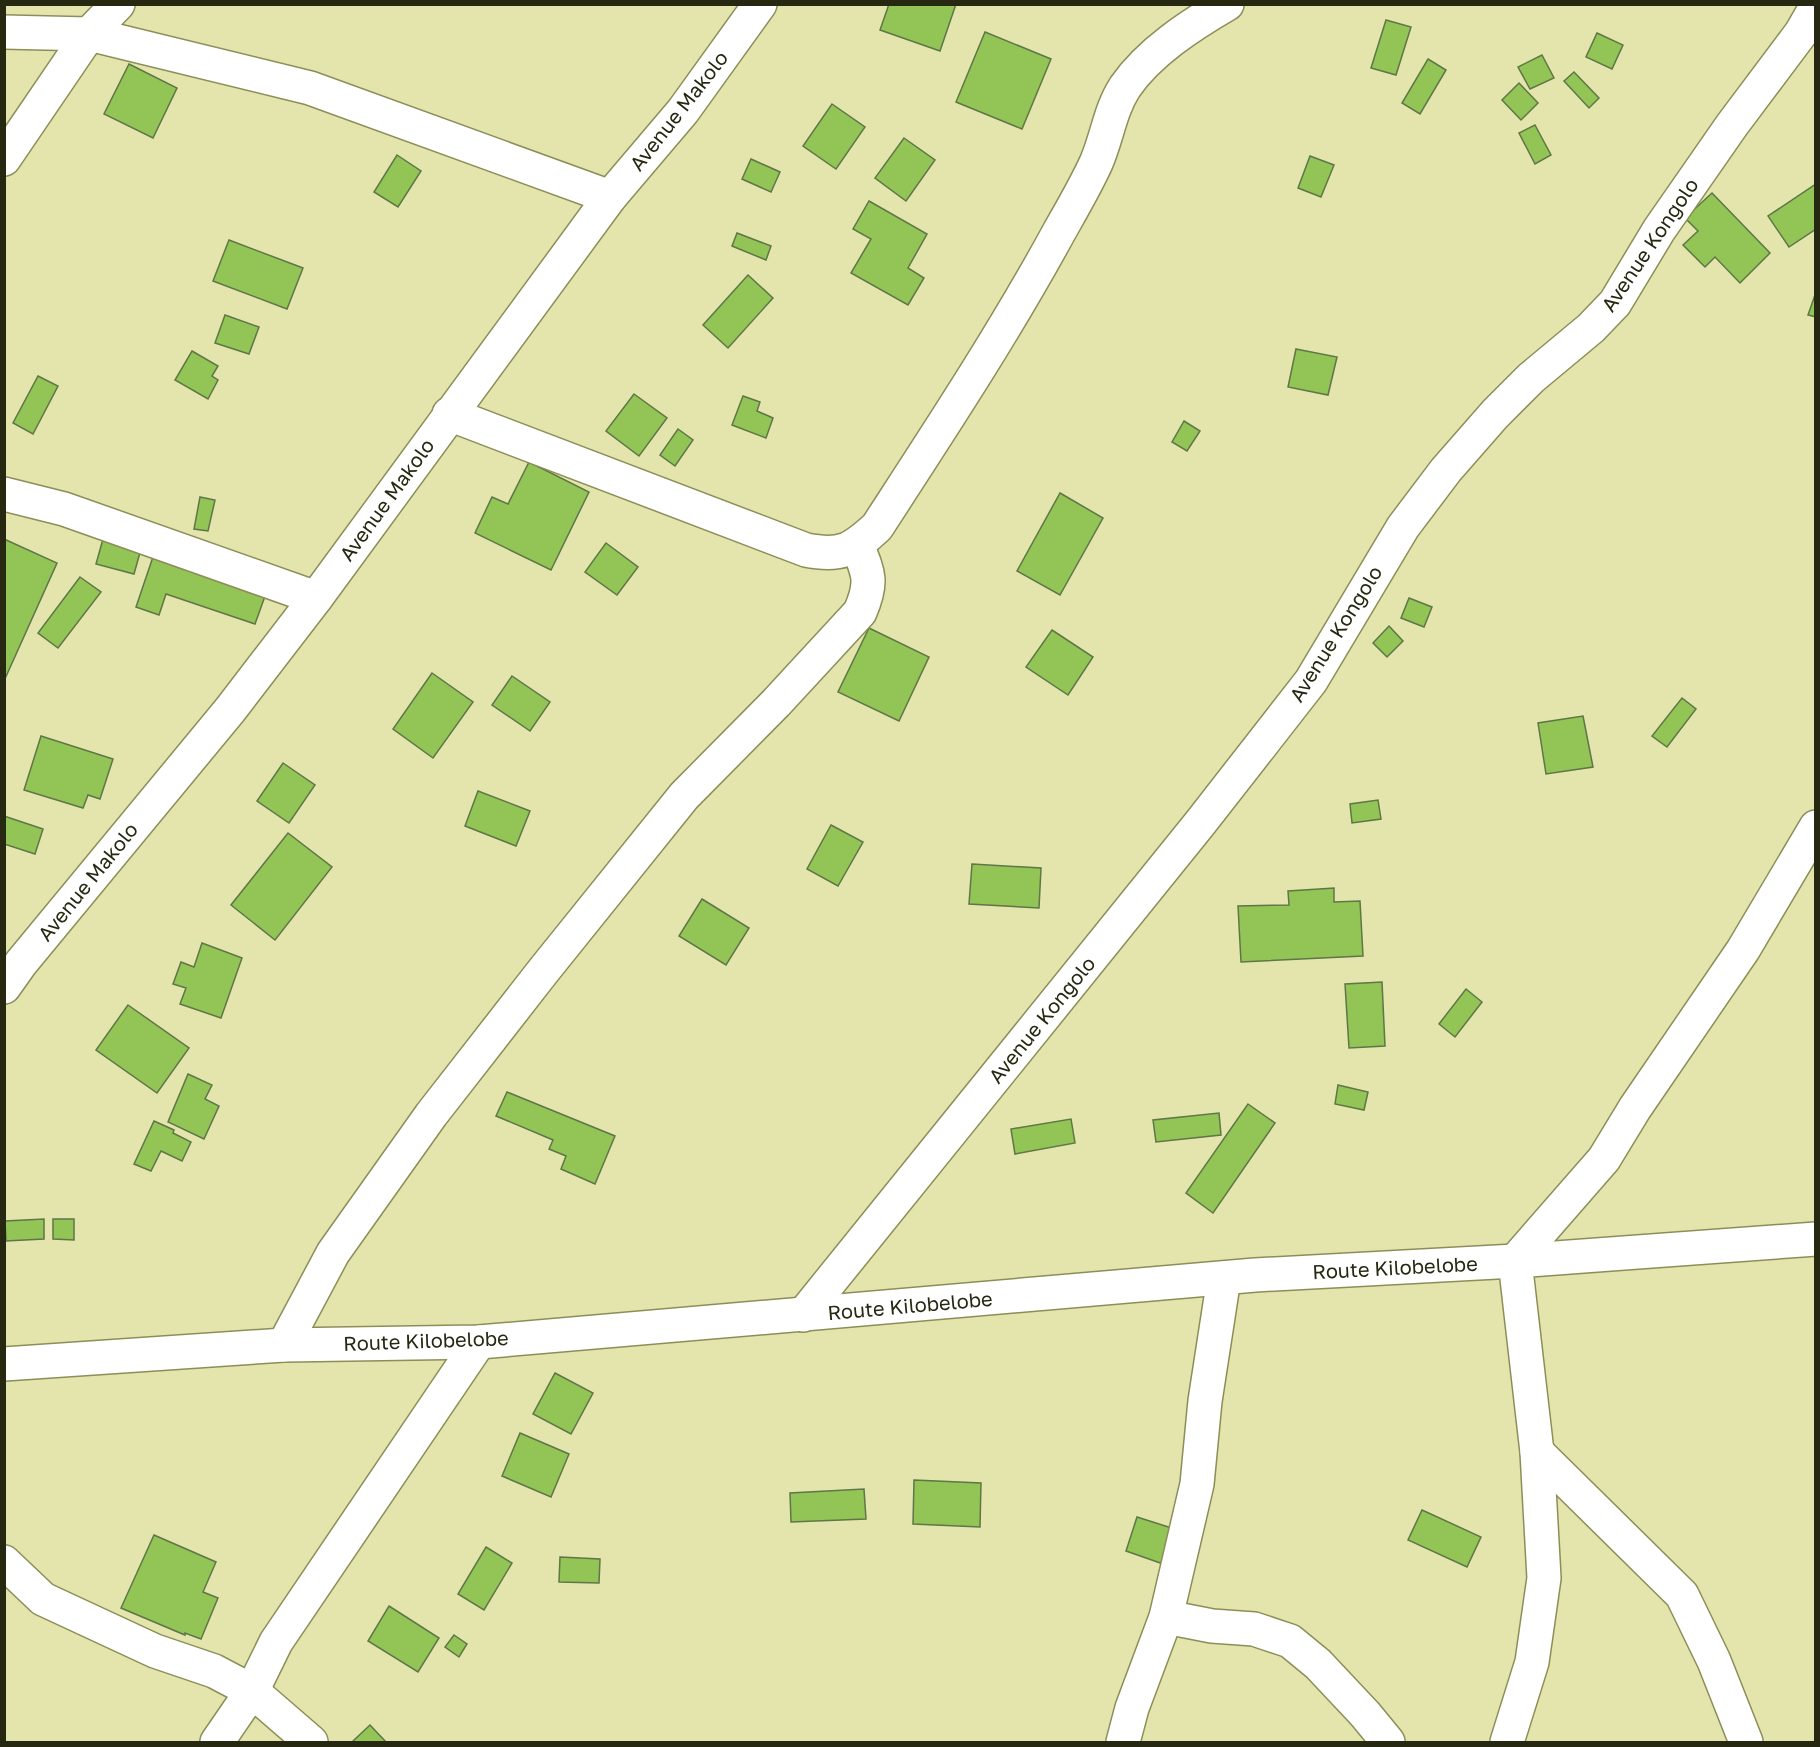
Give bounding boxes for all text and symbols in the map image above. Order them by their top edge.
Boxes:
street label: Avenue Makolo [624,46,732,175]
street label: Avenue Kongolo [1596,173,1703,316]
street label: Avenue Makolo [334,434,439,565]
street label: Avenue Kongolo [1284,561,1387,706]
street label: Avenue Makolo [32,817,142,945]
street label: Avenue Kongolo [983,951,1100,1087]
street label: Route Kilobelobe [1312,1251,1478,1283]
street label: Route Kilobelobe [826,1286,993,1324]
street label: Route Kilobelobe [343,1325,509,1355]

